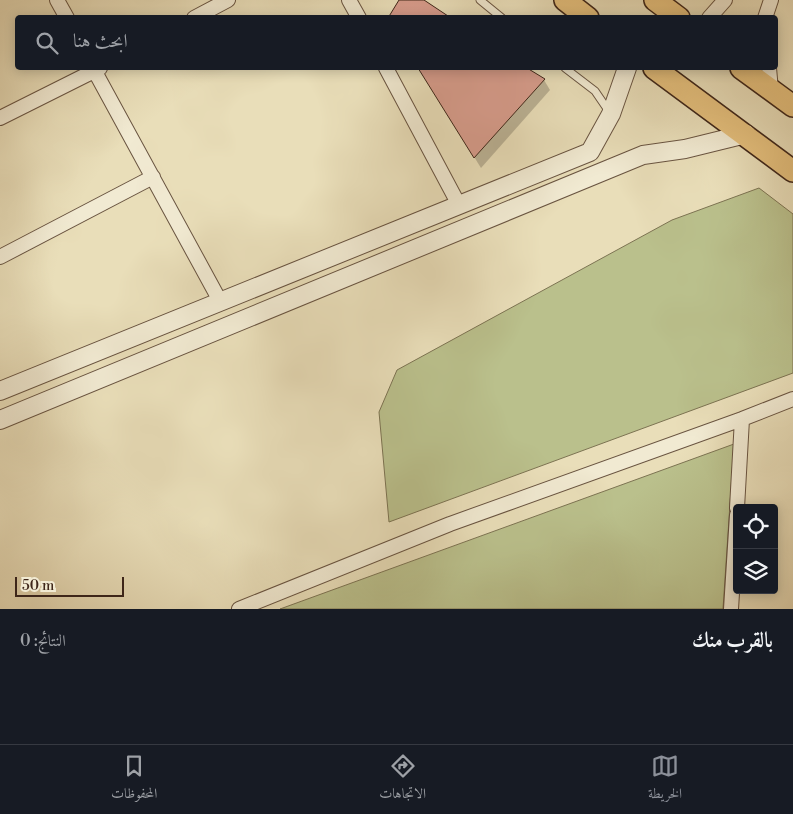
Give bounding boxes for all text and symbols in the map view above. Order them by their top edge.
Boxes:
search box [15,15,778,70]
icon: search [33,29,61,57]
text: ابحث هنا [73,29,128,53]
map controls [733,504,778,594]
button: locate [733,504,778,549]
button: layers [733,549,778,594]
scale bar [15,574,124,597]
text: 50 m [22,577,54,595]
text: بالقرب منك [692,628,773,654]
text: النتائج: 0 [20,631,66,651]
tab: المحفوظات [111,752,157,807]
tab: الاتجاهات [379,752,426,807]
tab: الخريطة [648,752,682,807]

